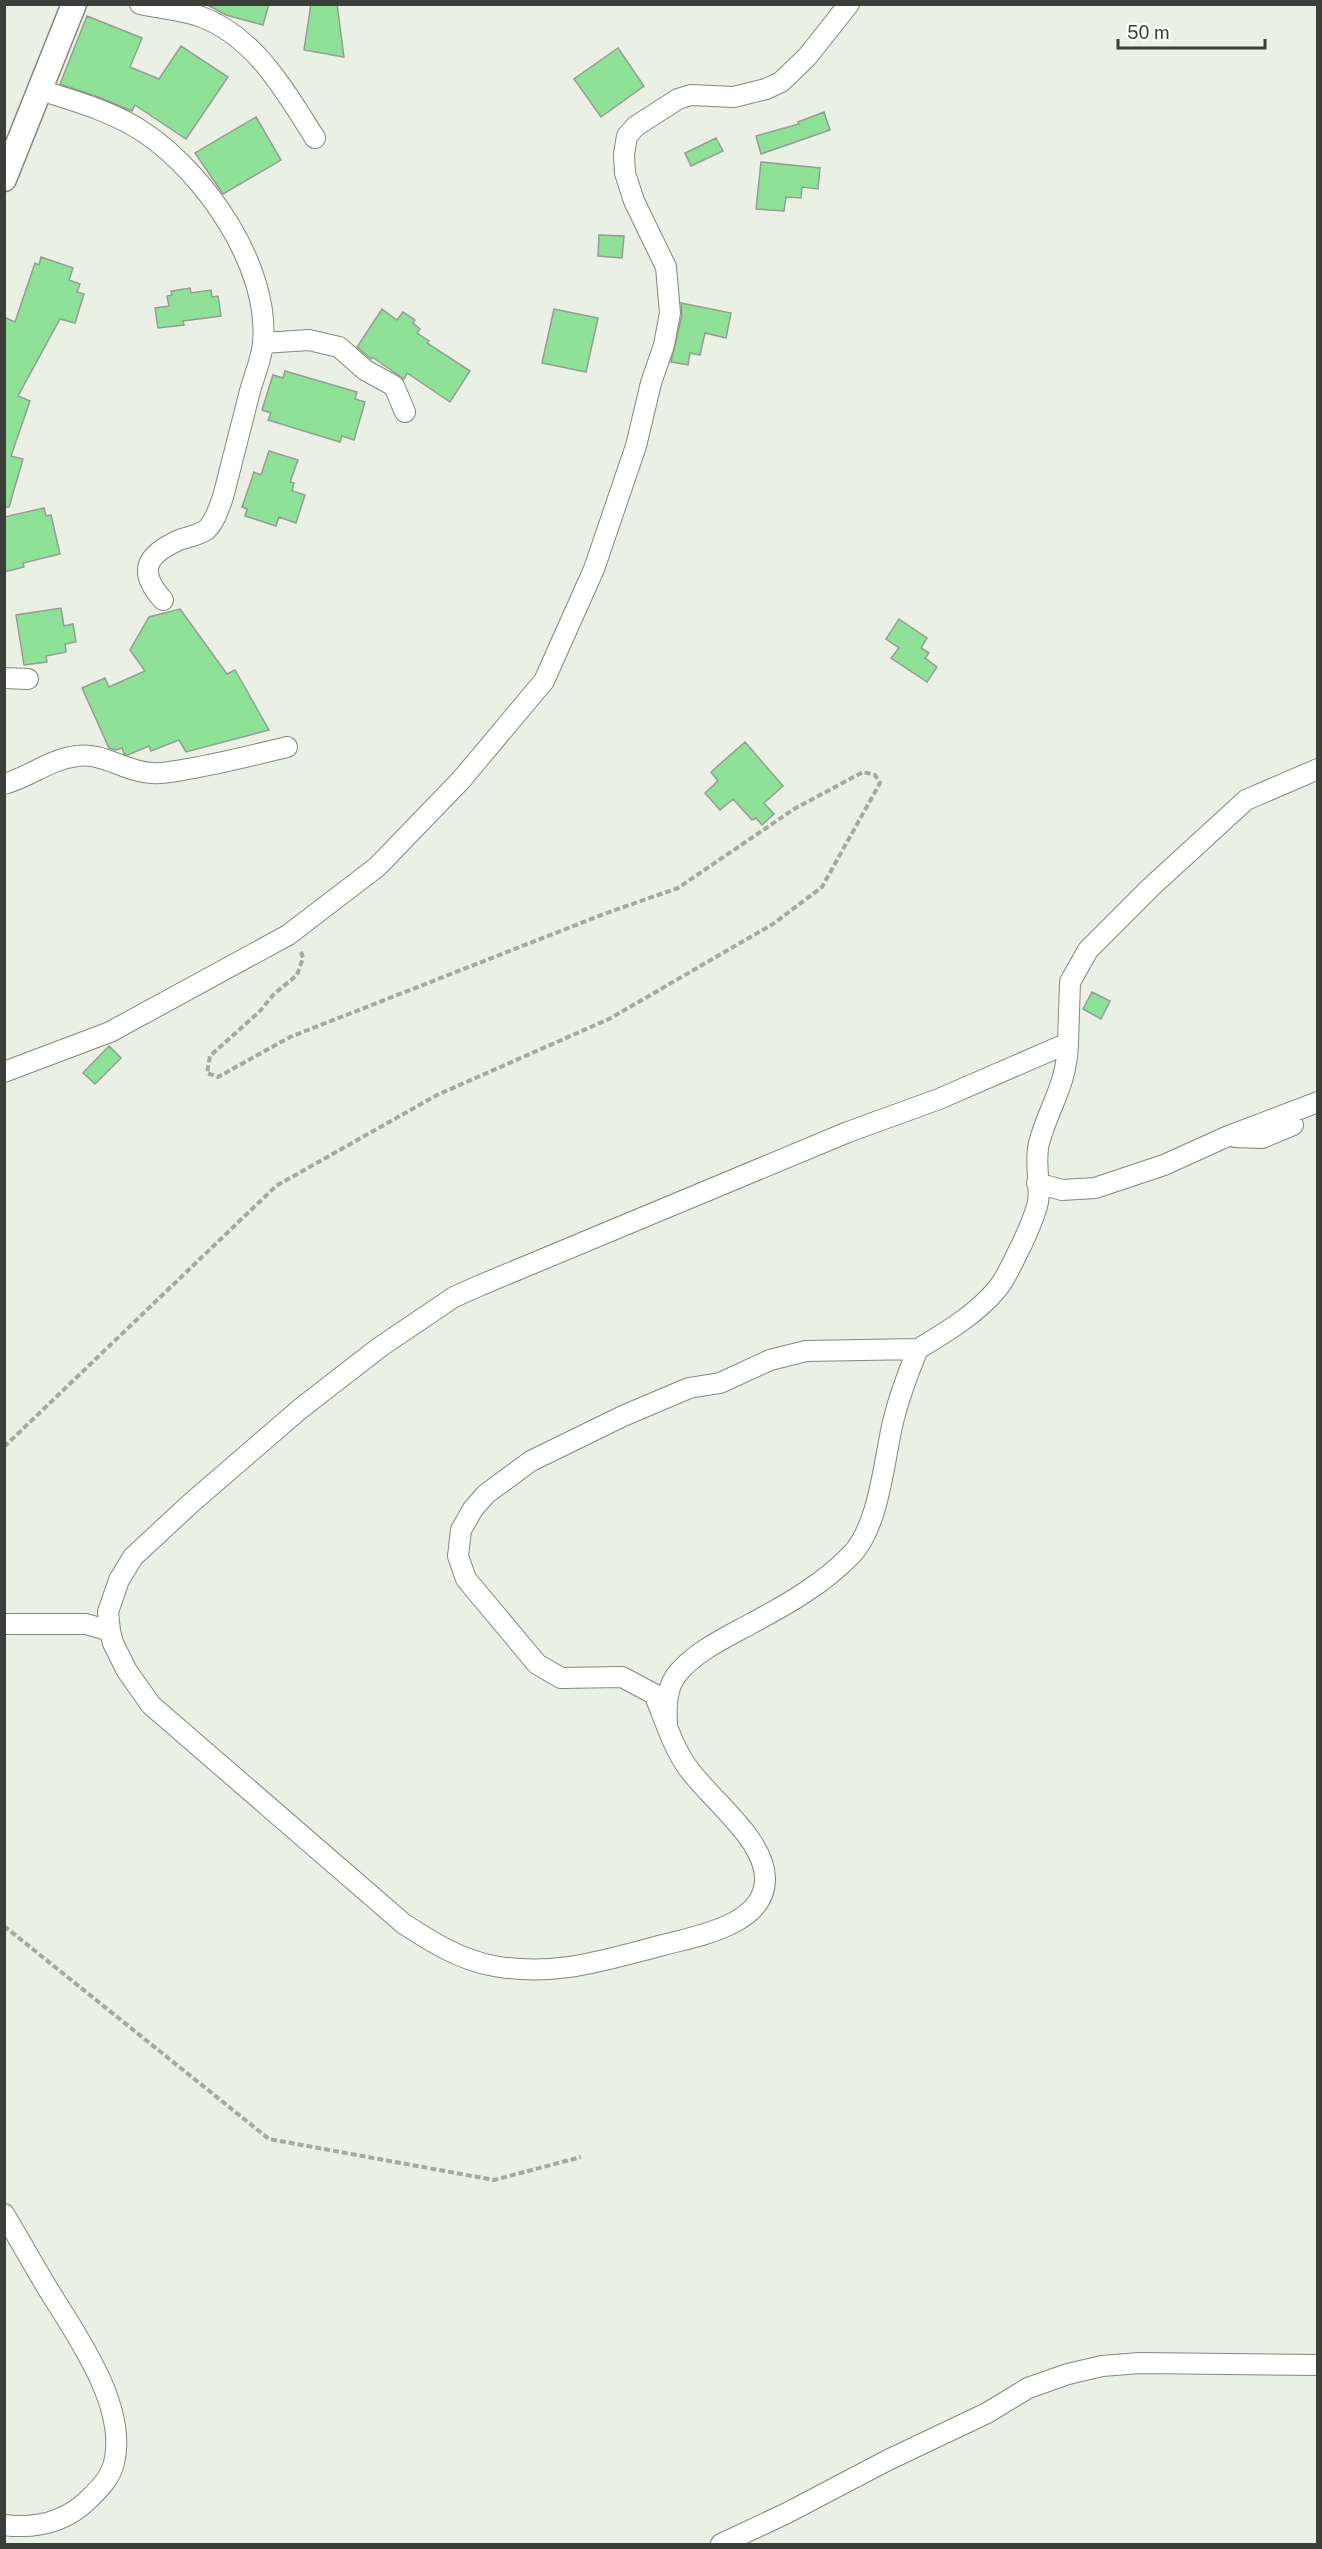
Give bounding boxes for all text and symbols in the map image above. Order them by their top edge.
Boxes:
scale bar [1118,12,1265,50]
text: 50 m [1127,22,1170,43]

